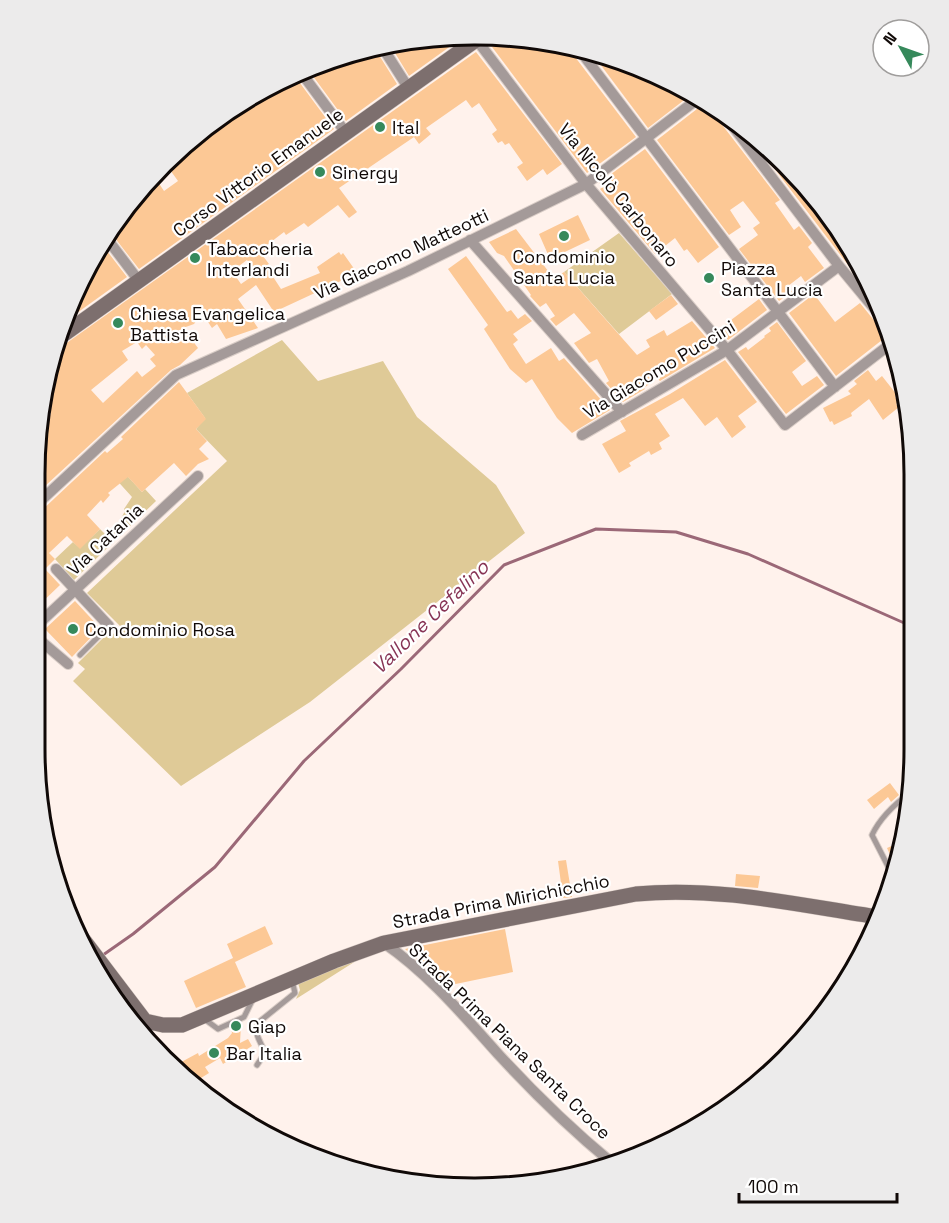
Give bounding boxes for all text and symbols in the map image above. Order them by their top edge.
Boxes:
north arrow [871,18,931,78]
text: N [878,28,901,50]
street label: Corso Vittorio Emanuele [168,102,348,242]
place label: Ital [392,116,419,139]
street label: Via Nicolò Carbonaro [554,118,684,272]
marker: Ital [373,120,387,134]
place label: Sinergy [332,161,398,184]
marker: Sinergy [313,165,327,179]
street label: Via Giacomo Matteotti [310,203,492,305]
marker: Condominio Santa Lucia [557,229,571,243]
place label: Tabaccheria Interlandi [207,237,313,281]
place label: Condominio Santa Lucia [513,245,615,289]
marker: Tabaccheria Interlandi [188,251,202,265]
place label: Piazza Santa Lucia [721,257,823,301]
marker: Piazza Santa Lucia [702,271,716,285]
place label: Chiesa Evangelica Battista [130,302,285,346]
street label: Via Giacomo Puccini [579,315,739,423]
marker: Chiesa Evangelica Battista [111,316,125,330]
street label: Via Catania [62,498,148,580]
water label: Vallone Cefalino [366,554,495,680]
place label: Condominio Rosa [85,618,235,641]
marker: Condominio Rosa [66,622,80,636]
street label: Strada Prima Mirichicchio [391,869,611,933]
street label: Strada Prima Piana Santa Croce [404,938,616,1144]
place label: Giap [248,1015,286,1038]
marker: Giap [229,1019,243,1033]
place label: Bar Italia [226,1042,302,1065]
marker: Bar Italia [207,1046,221,1060]
scale bar [739,1166,896,1204]
text: 100 m [748,1175,799,1198]

